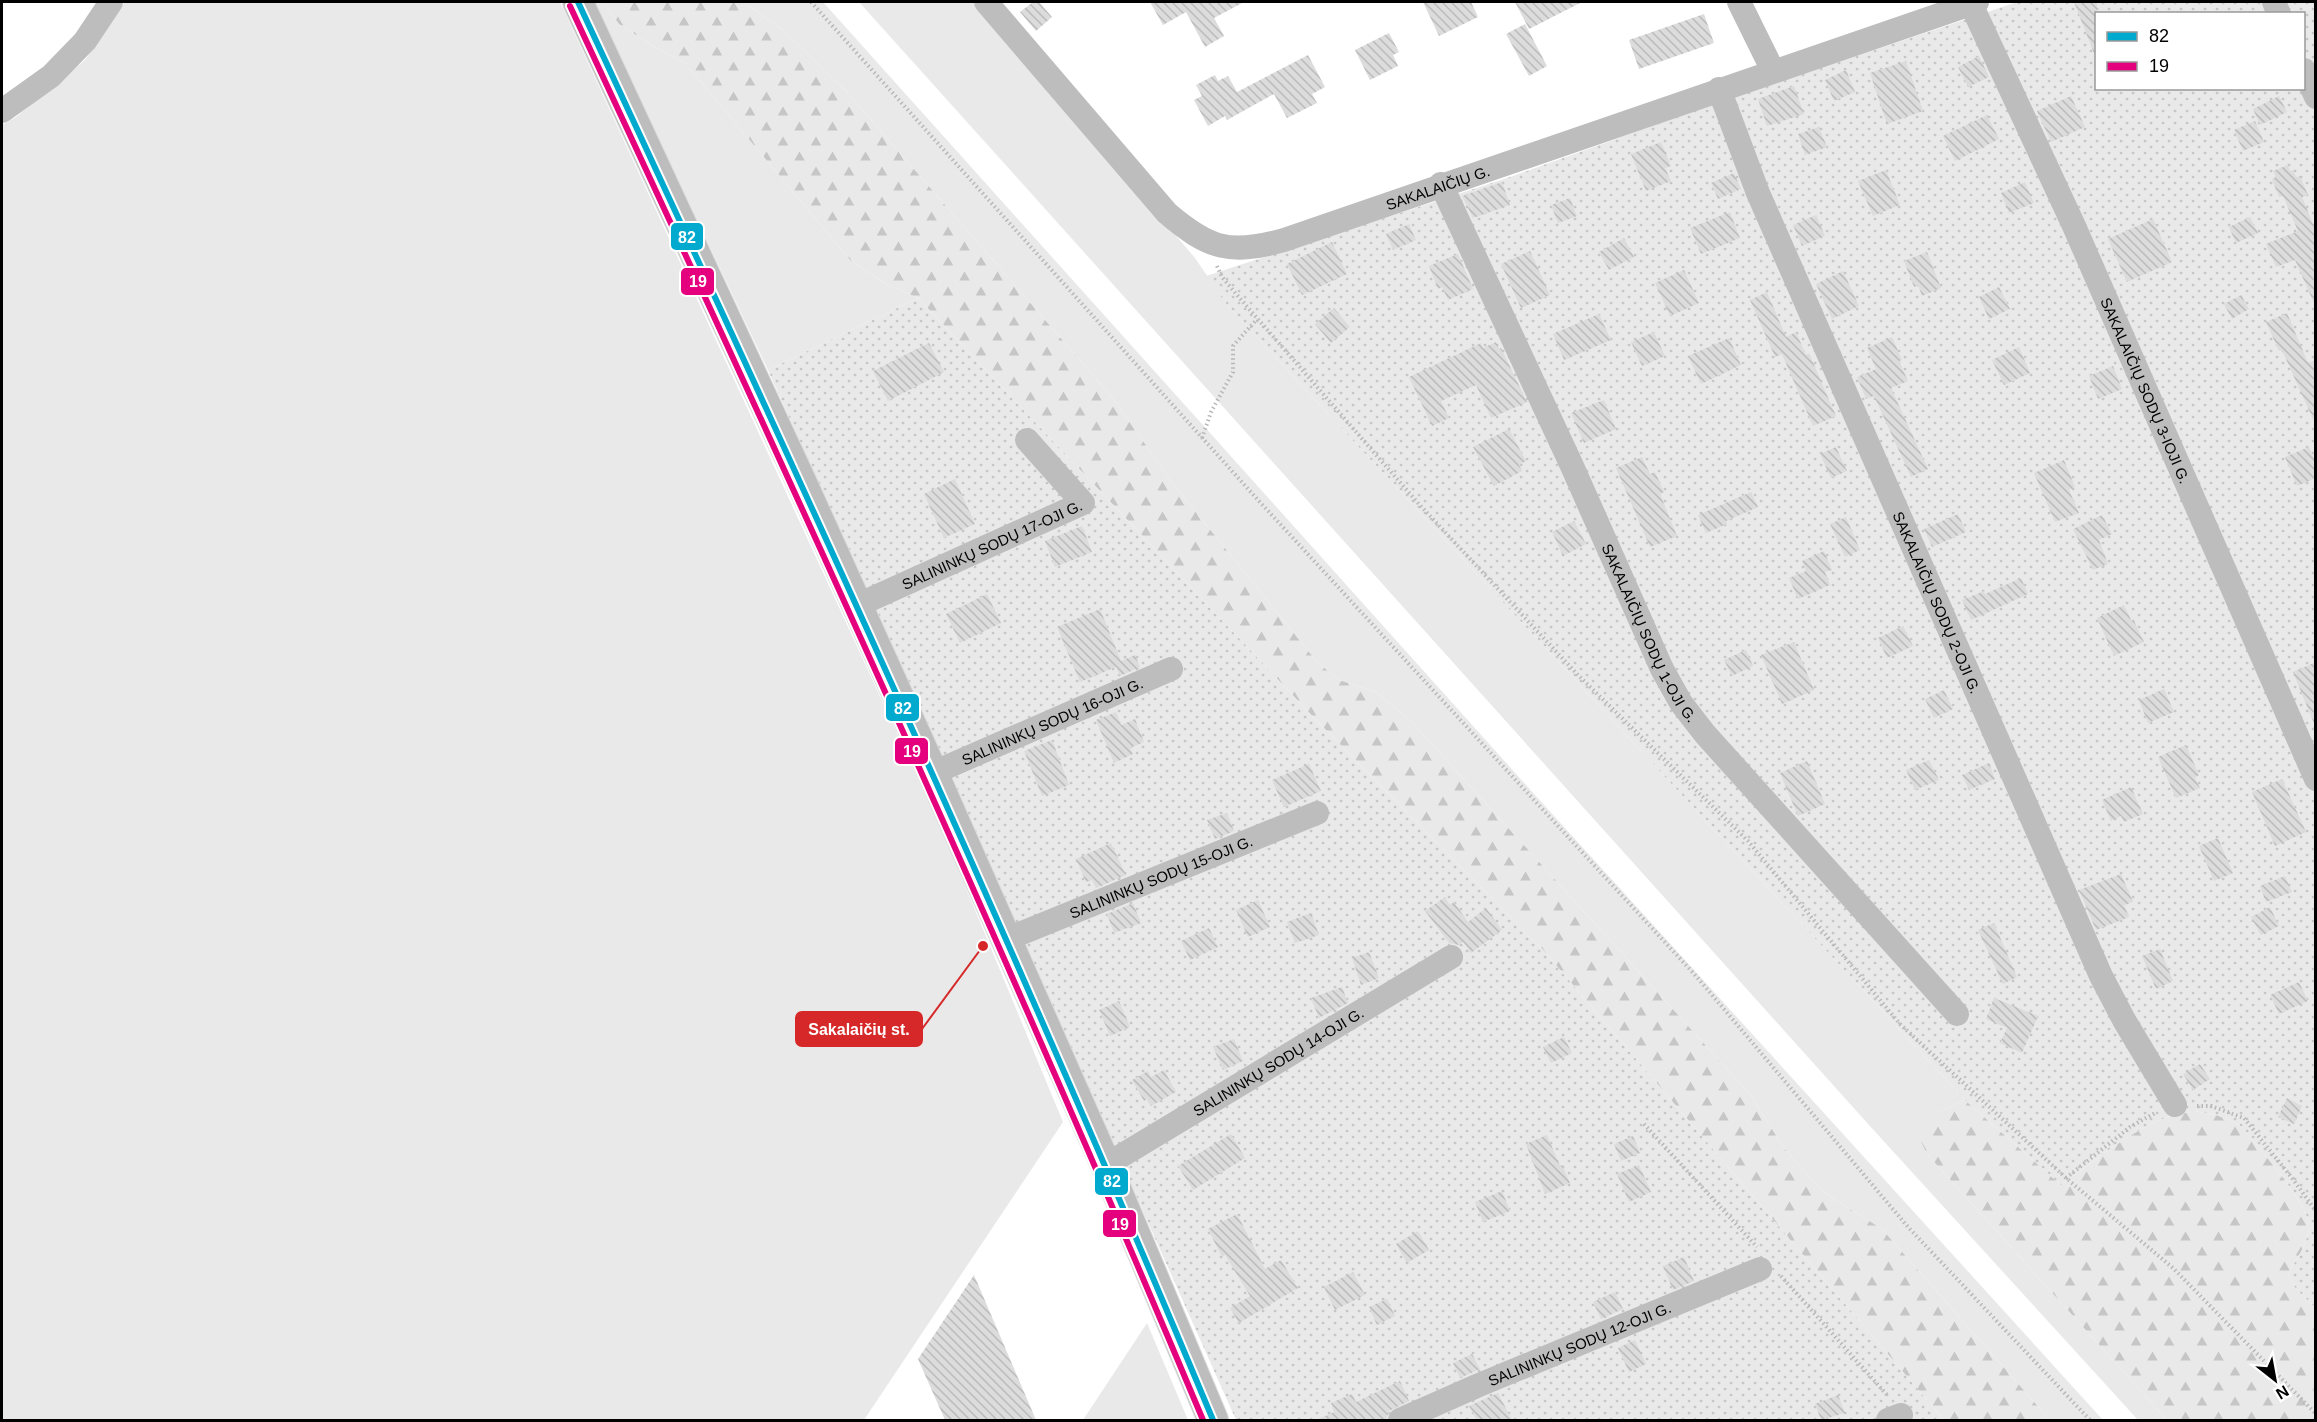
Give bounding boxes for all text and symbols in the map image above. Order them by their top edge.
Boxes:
legend [2095,12,2305,90]
text: 82 [2149,26,2169,46]
text: 19 [2149,56,2169,76]
street label: SAKALAIČIŲ G. [1384,162,1492,213]
line badge: 82 [670,222,704,251]
text: 82 [678,229,696,246]
line badge: 19 [680,267,715,296]
text: 19 [689,273,707,290]
street label: SAKALAIČIŲ SODŲ 3-IOJI G. [2098,295,2194,486]
street label: SALININKŲ SODŲ 17-OJI G. [899,496,1085,593]
street label: SAKALAIČIŲ SODŲ 2-OJI G. [1890,509,1985,696]
street label: SAKALAIČIŲ SODŲ 1-OJI G. [1599,541,1701,725]
street label: SALININKŲ SODŲ 16-OJI G. [959,674,1145,768]
line badge: 82 [885,693,920,722]
text: 82 [894,700,912,717]
line badge: 19 [894,737,929,765]
text: 19 [903,743,921,760]
street label: SALININKŲ SODŲ 15-OJI G. [1067,832,1255,921]
street label: SALININKŲ SODŲ 14-OJI G. [1190,1003,1366,1119]
callout: Sakalaičių st. [796,1012,922,1046]
text: Sakalaičių st. [808,1021,910,1038]
line badge: 82 [1094,1167,1129,1196]
text: 82 [1103,1173,1121,1190]
line badge: 19 [1102,1209,1137,1238]
text: 19 [1111,1216,1129,1233]
street label: SALININKŲ SODŲ 12-OJI G. [1486,1298,1673,1389]
north arrow [2245,1350,2305,1410]
text: N [2273,1382,2292,1403]

